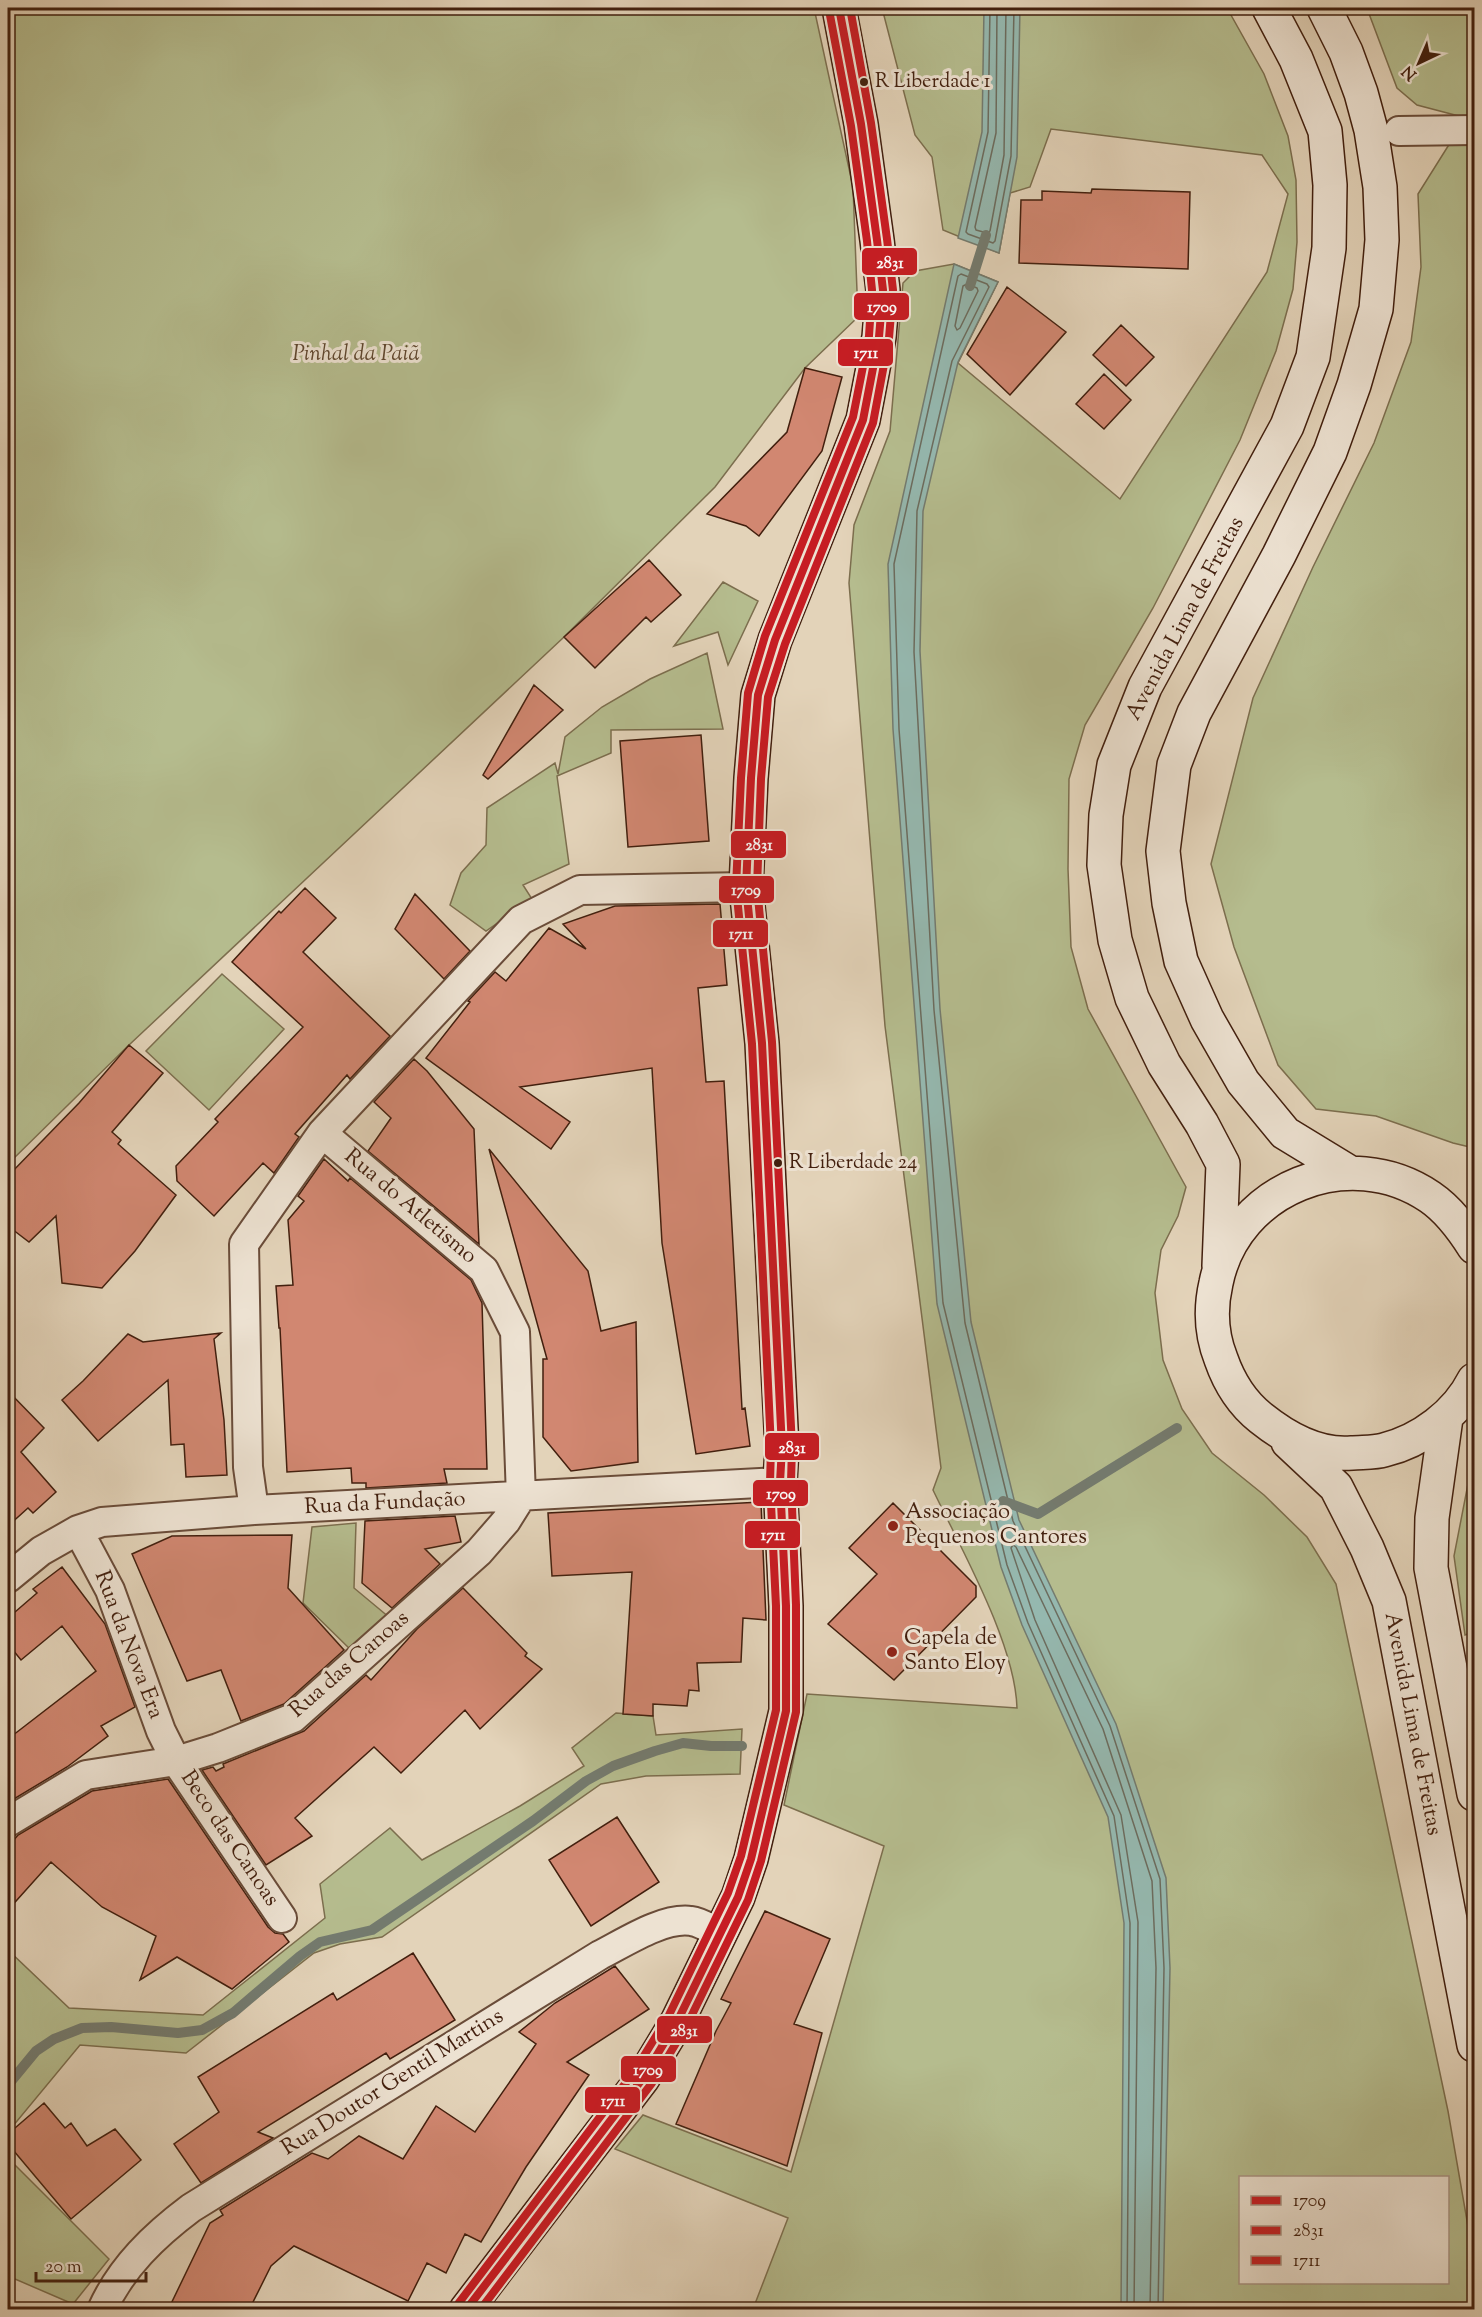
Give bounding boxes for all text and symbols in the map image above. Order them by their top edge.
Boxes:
north arrow [1389,33,1449,93]
text: N [1398,59,1423,85]
place label: R Liberdade 1 [875,68,991,97]
marker: R Liberdade 1 [858,76,870,88]
line badge: 2831 [861,247,918,276]
text: 2831 [876,253,904,276]
line badge: 1709 [853,292,910,321]
text: 1709 [867,297,897,320]
line badge: 1711 [837,338,894,367]
park label: Pinhal da Paiã [292,339,420,371]
text: 1711 [854,343,879,366]
street label: Avenida Lima de Freitas [1119,511,1253,727]
line badge: 2831 [730,830,787,859]
text: 2831 [745,835,773,858]
line badge: 1709 [718,875,775,904]
text: 1709 [731,880,761,903]
line badge: 1711 [712,919,769,948]
text: 1711 [729,924,754,947]
street label: Rua do Atletismo [336,1142,484,1272]
place label: R Liberdade 24 [789,1149,917,1178]
marker: R Liberdade 24 [772,1157,784,1169]
line badge: 2831 [764,1432,820,1461]
text: 2831 [778,1438,806,1461]
line badge: 1709 [752,1479,809,1507]
street label: Rua da Fundação [304,1484,466,1524]
text: 1709 [766,1484,796,1507]
place label: Associação Pequenos Cantores [905,1497,1087,1554]
marker: Associação Pequenos Cantores [886,1519,900,1533]
line badge: 1711 [744,1520,801,1549]
text: 1711 [761,1525,786,1548]
street label: Rua da Nova Era [85,1566,171,1724]
street label: Rua das Canoas [283,1604,417,1726]
street label: Avenida Lima de Freitas [1375,1610,1449,1838]
place label: Capela de Santo Eloy [904,1623,1006,1680]
marker: Capela de Santo Eloy [885,1645,899,1659]
street label: Beco das Canoas [172,1765,286,1913]
street label: Rua Doutor Gentil Martins [276,2001,510,2165]
line badge: 2831 [656,2015,713,2044]
text: 2831 [670,2021,698,2044]
line badge: 1709 [620,2055,677,2083]
text: 1709 [633,2060,663,2083]
line badge: 1711 [584,2086,641,2114]
text: 1711 [601,2091,626,2114]
legend [1239,2176,1449,2284]
text: 1709 [1293,2189,1326,2215]
text: 2831 [1293,2219,1324,2245]
scale bar [36,2245,146,2283]
text: 1711 [1293,2249,1320,2275]
text: 20 m [45,2255,82,2281]

